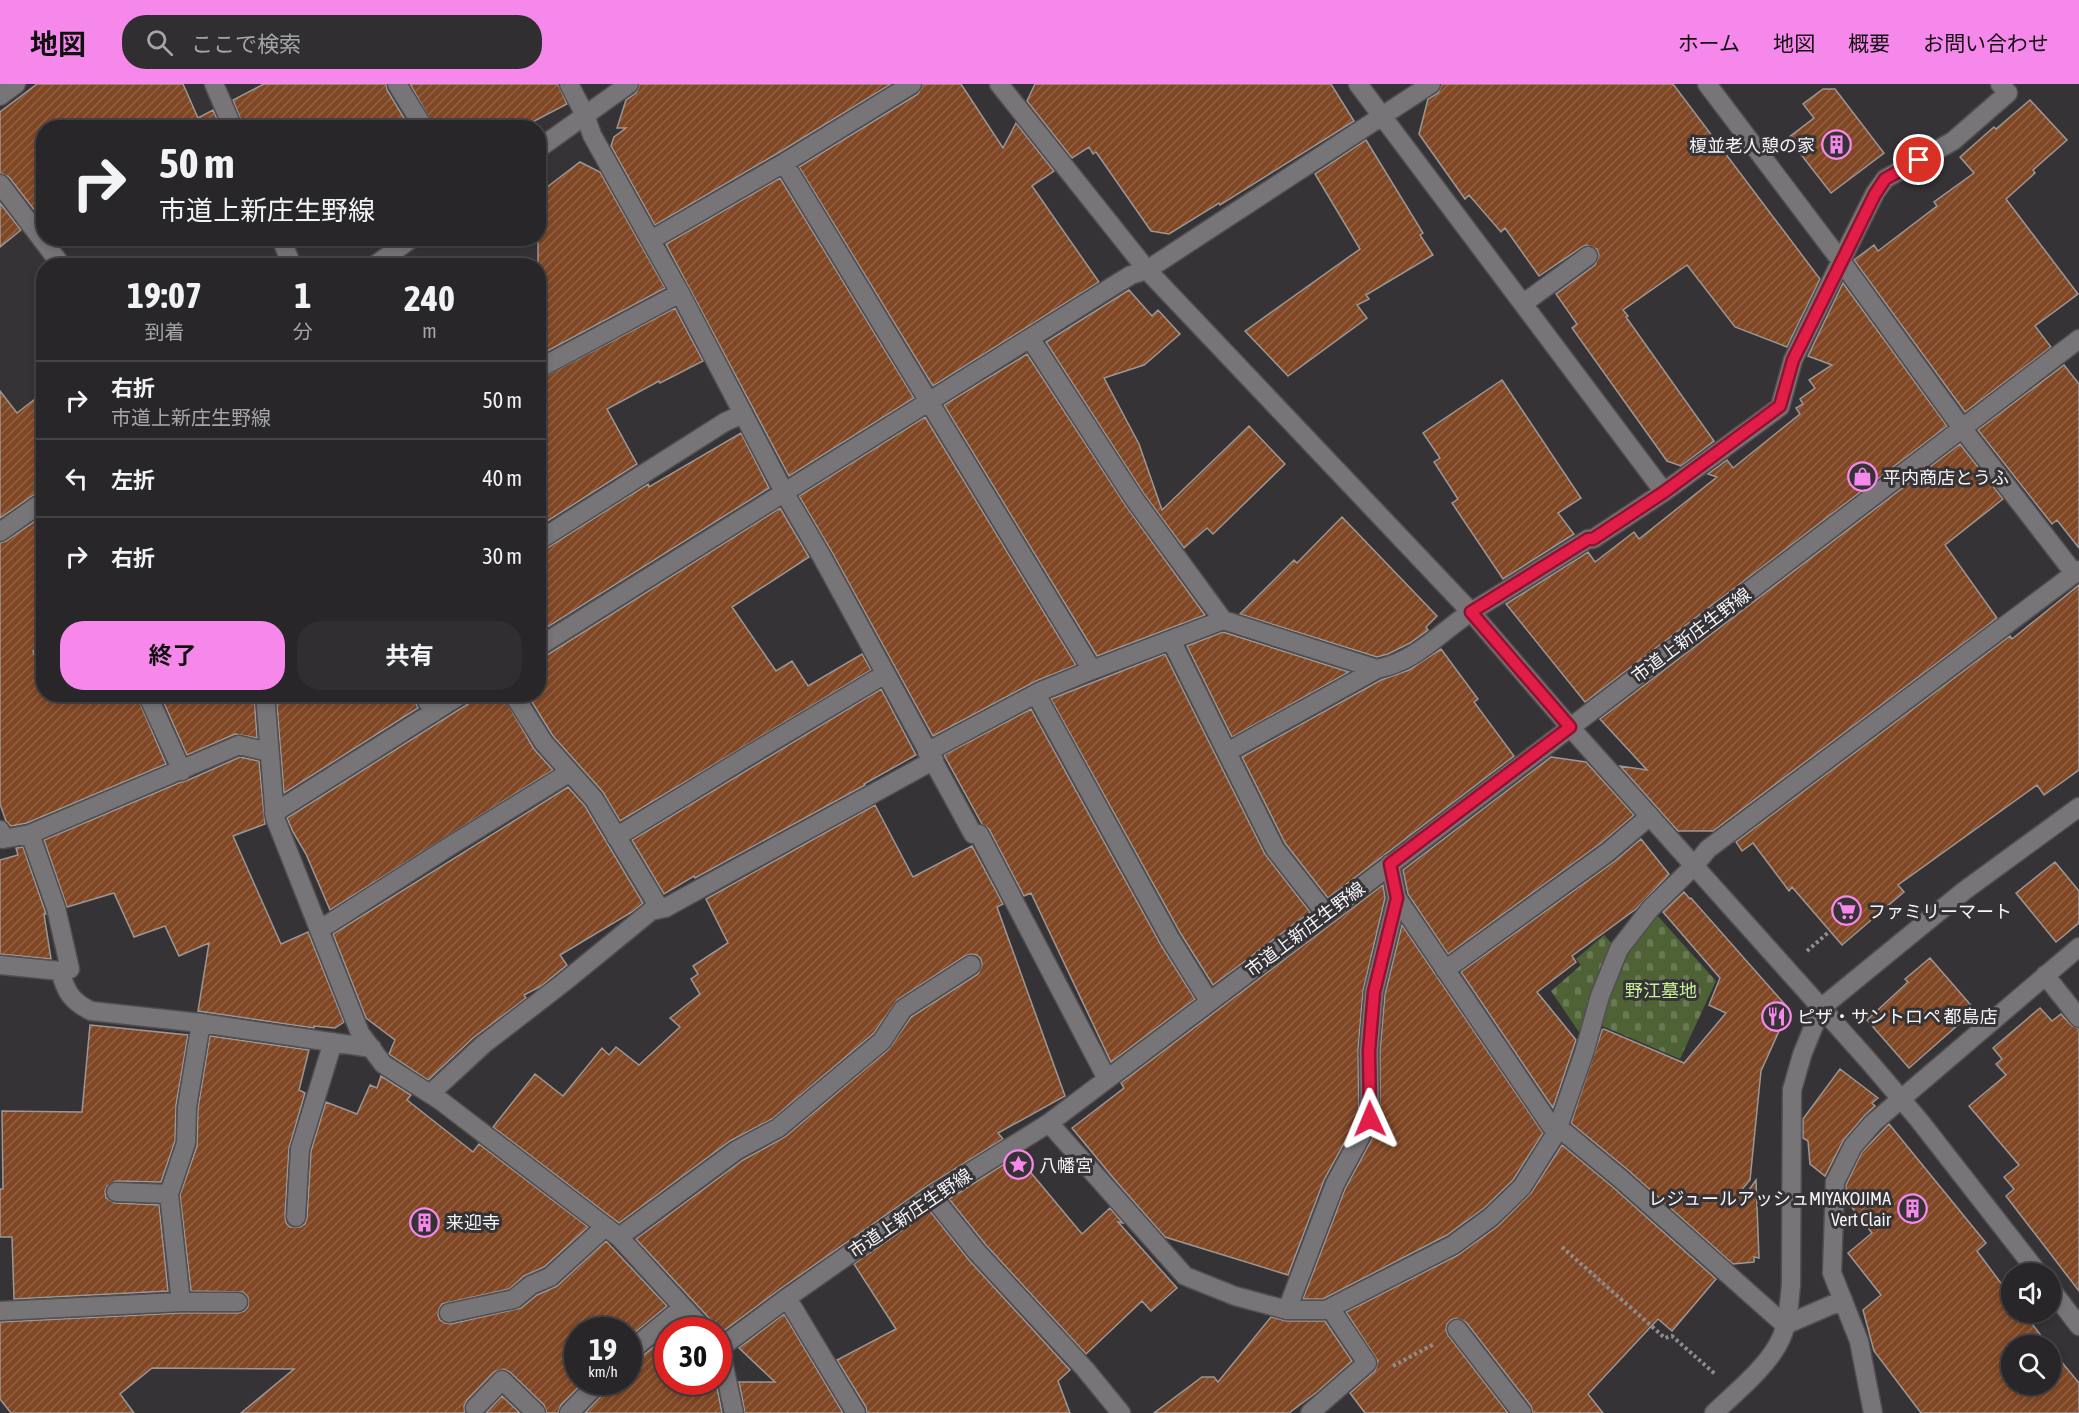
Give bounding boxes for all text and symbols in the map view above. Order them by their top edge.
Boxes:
search box [122,15,542,69]
icon: search [143,26,176,59]
text: 地図 [30,28,86,60]
text: ここで検索 [191,31,301,57]
text: ホーム [1678,31,1740,55]
text: 地図 [1773,31,1815,55]
text: 概要 [1848,31,1890,55]
text: お問い合わせ [1923,31,2049,55]
building icon: 榎並老人憩の家 [1820,129,1852,161]
pin [1893,134,1944,185]
place label: 榎並老人憩の家 [1689,135,1815,156]
text: 50 m [159,139,234,187]
icon: arrive [1902,143,1935,176]
icon: right [60,144,138,222]
text: 市道上新庄生野線 [159,195,375,226]
text: 19:07 [127,274,202,316]
text: 1 [295,274,311,316]
text: 240 [404,277,455,319]
text: m [422,319,437,342]
text: 到着 [145,320,185,343]
text: 分 [293,320,313,343]
text: 右折 [111,375,155,401]
icon: right [60,384,93,417]
text: 50 m [482,387,522,413]
text: 市道上新庄生野線 [111,406,271,429]
shop icon: 平内商店とうふ [1846,461,1878,493]
icon: left [60,462,93,495]
text: 40 m [482,465,522,491]
text: 左折 [111,467,155,493]
place label: 平内商店とうふ [1883,467,2009,488]
icon: right [60,540,93,573]
text: 30 m [482,543,522,569]
text: 右折 [111,545,155,571]
street label: 市道上新庄生野線 [1627,583,1755,687]
button: 終了 [60,621,285,690]
button: 共有 [297,621,522,690]
street label: 市道上新庄生野線 [1241,877,1369,981]
supermarket icon: ファミリーマート [1831,895,1863,927]
place label: ファミリーマート [1868,901,2012,922]
park label: 野江墓地 [1625,980,1697,1001]
restaurant icon: ピザ・サントロペ 都島店 [1760,1000,1792,1032]
place label: ピザ・サントロペ 都島店 [1797,1006,1997,1027]
position arrow [1338,1087,1402,1151]
place icon: 八幡宮 [1002,1149,1034,1181]
place label: 八幡宮 [1039,1155,1093,1176]
street label: 市道上新庄生野線 [844,1164,976,1262]
place label: レジュールアッシュMIYAKOJIMA Vert Clair [1648,1188,1892,1230]
building icon: レジュールアッシュMIYAKOJIMA Vert Clair [1896,1192,1928,1224]
building icon: 来迎寺 [409,1206,441,1238]
place label: 来迎寺 [446,1212,500,1233]
map controls [2001,1263,2061,1395]
button: sound [2001,1263,2061,1323]
speed limit sign: 30 [654,1317,732,1395]
text: 19 [589,1332,617,1366]
button: search [2001,1335,2061,1395]
text: km/h [588,1363,618,1380]

